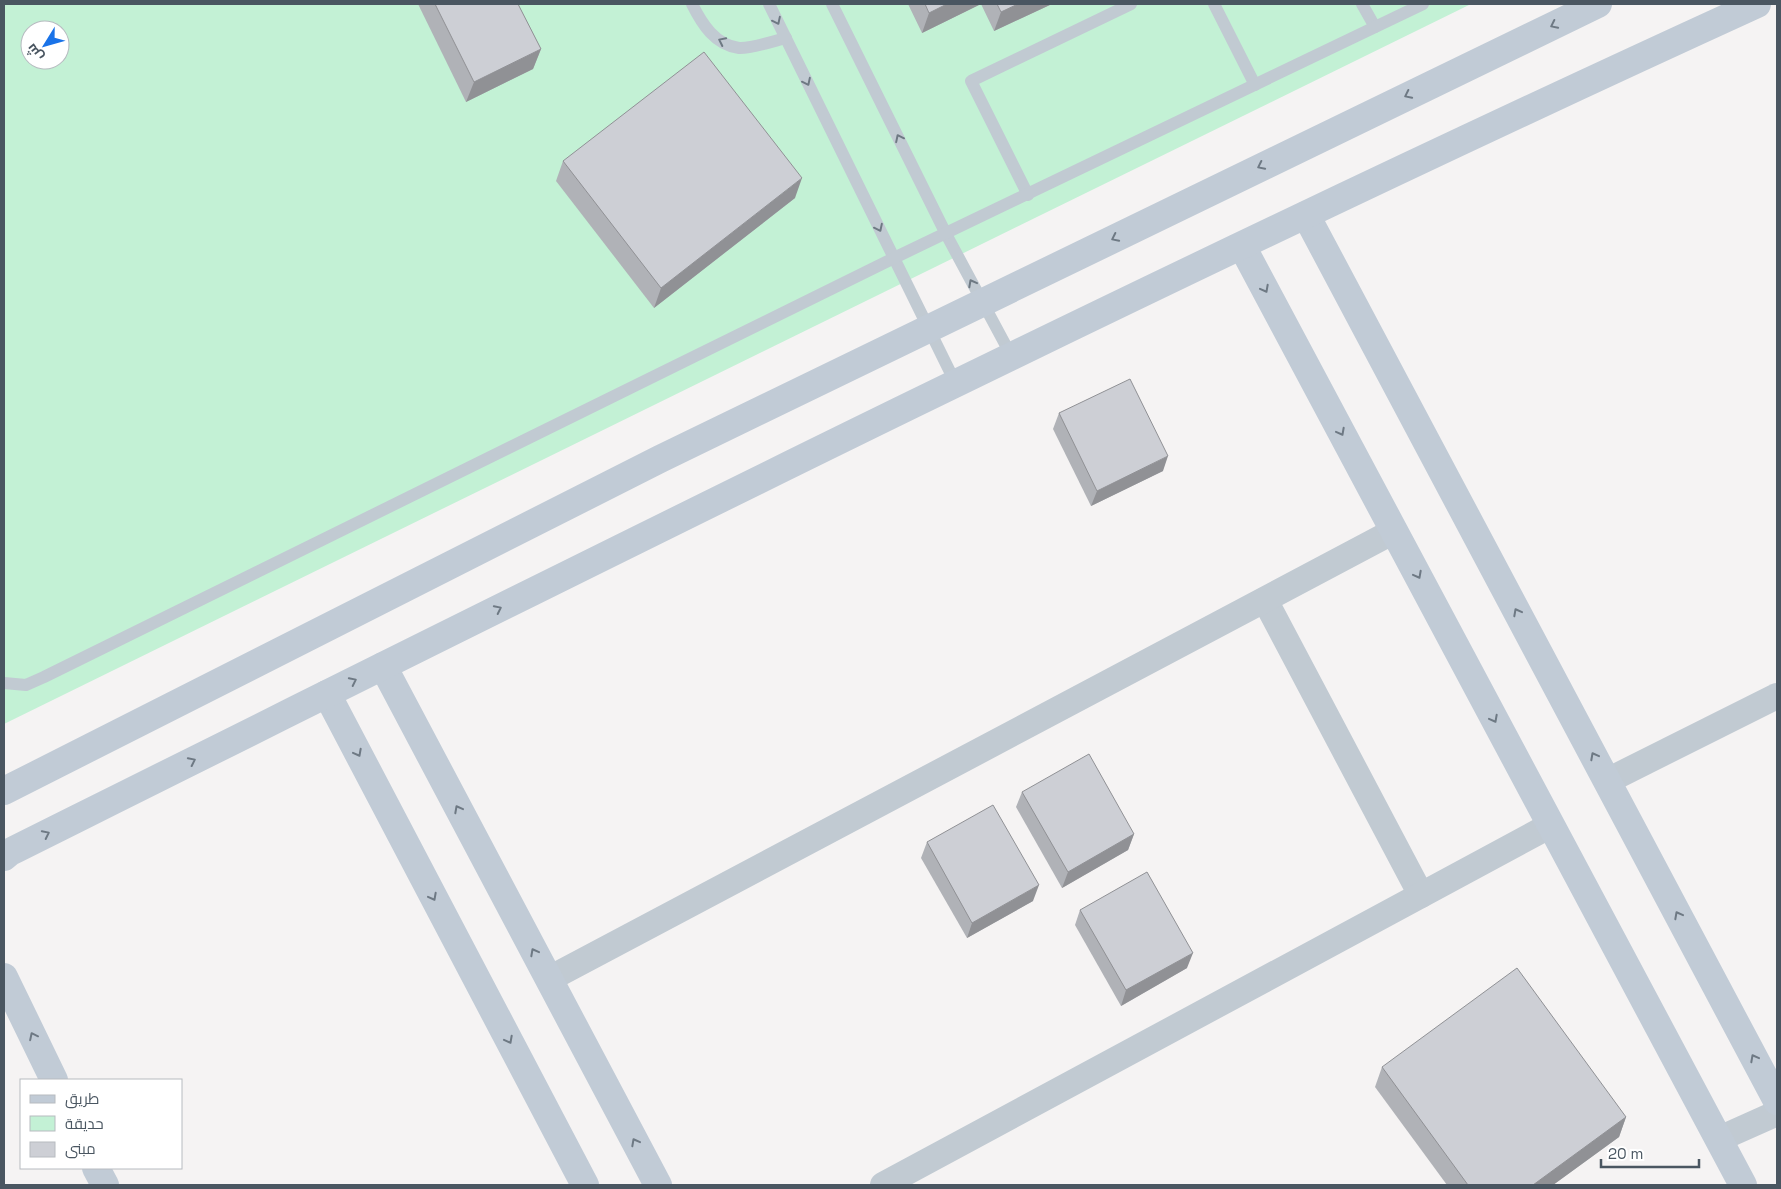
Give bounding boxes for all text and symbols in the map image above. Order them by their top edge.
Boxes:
one-way arrow [771,16,781,25]
one-way arrow [1550,19,1559,29]
north arrow [20,20,70,70]
one-way arrow [719,37,728,47]
text: ش [22,40,47,65]
one-way arrow [801,77,811,86]
one-way arrow [1404,89,1413,99]
one-way arrow [895,135,905,144]
one-way arrow [1258,160,1267,170]
one-way arrow [873,223,883,232]
one-way arrow [1112,231,1121,241]
one-way arrow [968,280,978,289]
one-way arrow [1259,283,1269,292]
one-way arrow [1335,427,1345,436]
one-way arrow [1412,570,1422,579]
one-way arrow [493,605,502,615]
one-way arrow [1513,609,1523,618]
one-way arrow [348,677,357,687]
one-way arrow [1488,713,1498,722]
one-way arrow [352,747,362,756]
one-way arrow [1590,752,1600,761]
one-way arrow [186,757,195,767]
one-way arrow [454,805,464,814]
one-way arrow [41,830,50,840]
one-way arrow [427,891,437,900]
one-way arrow [1674,911,1684,920]
one-way arrow [530,948,540,957]
one-way arrow [29,1033,39,1042]
one-way arrow [503,1035,513,1044]
one-way arrow [1750,1055,1760,1064]
legend [20,1079,182,1169]
text: طريق [65,1089,99,1109]
text: حديقة [65,1114,104,1133]
scale bar [1601,1136,1698,1168]
one-way arrow [631,1138,641,1147]
text: مبنى [65,1139,96,1159]
text: 20 m [1608,1144,1643,1163]

